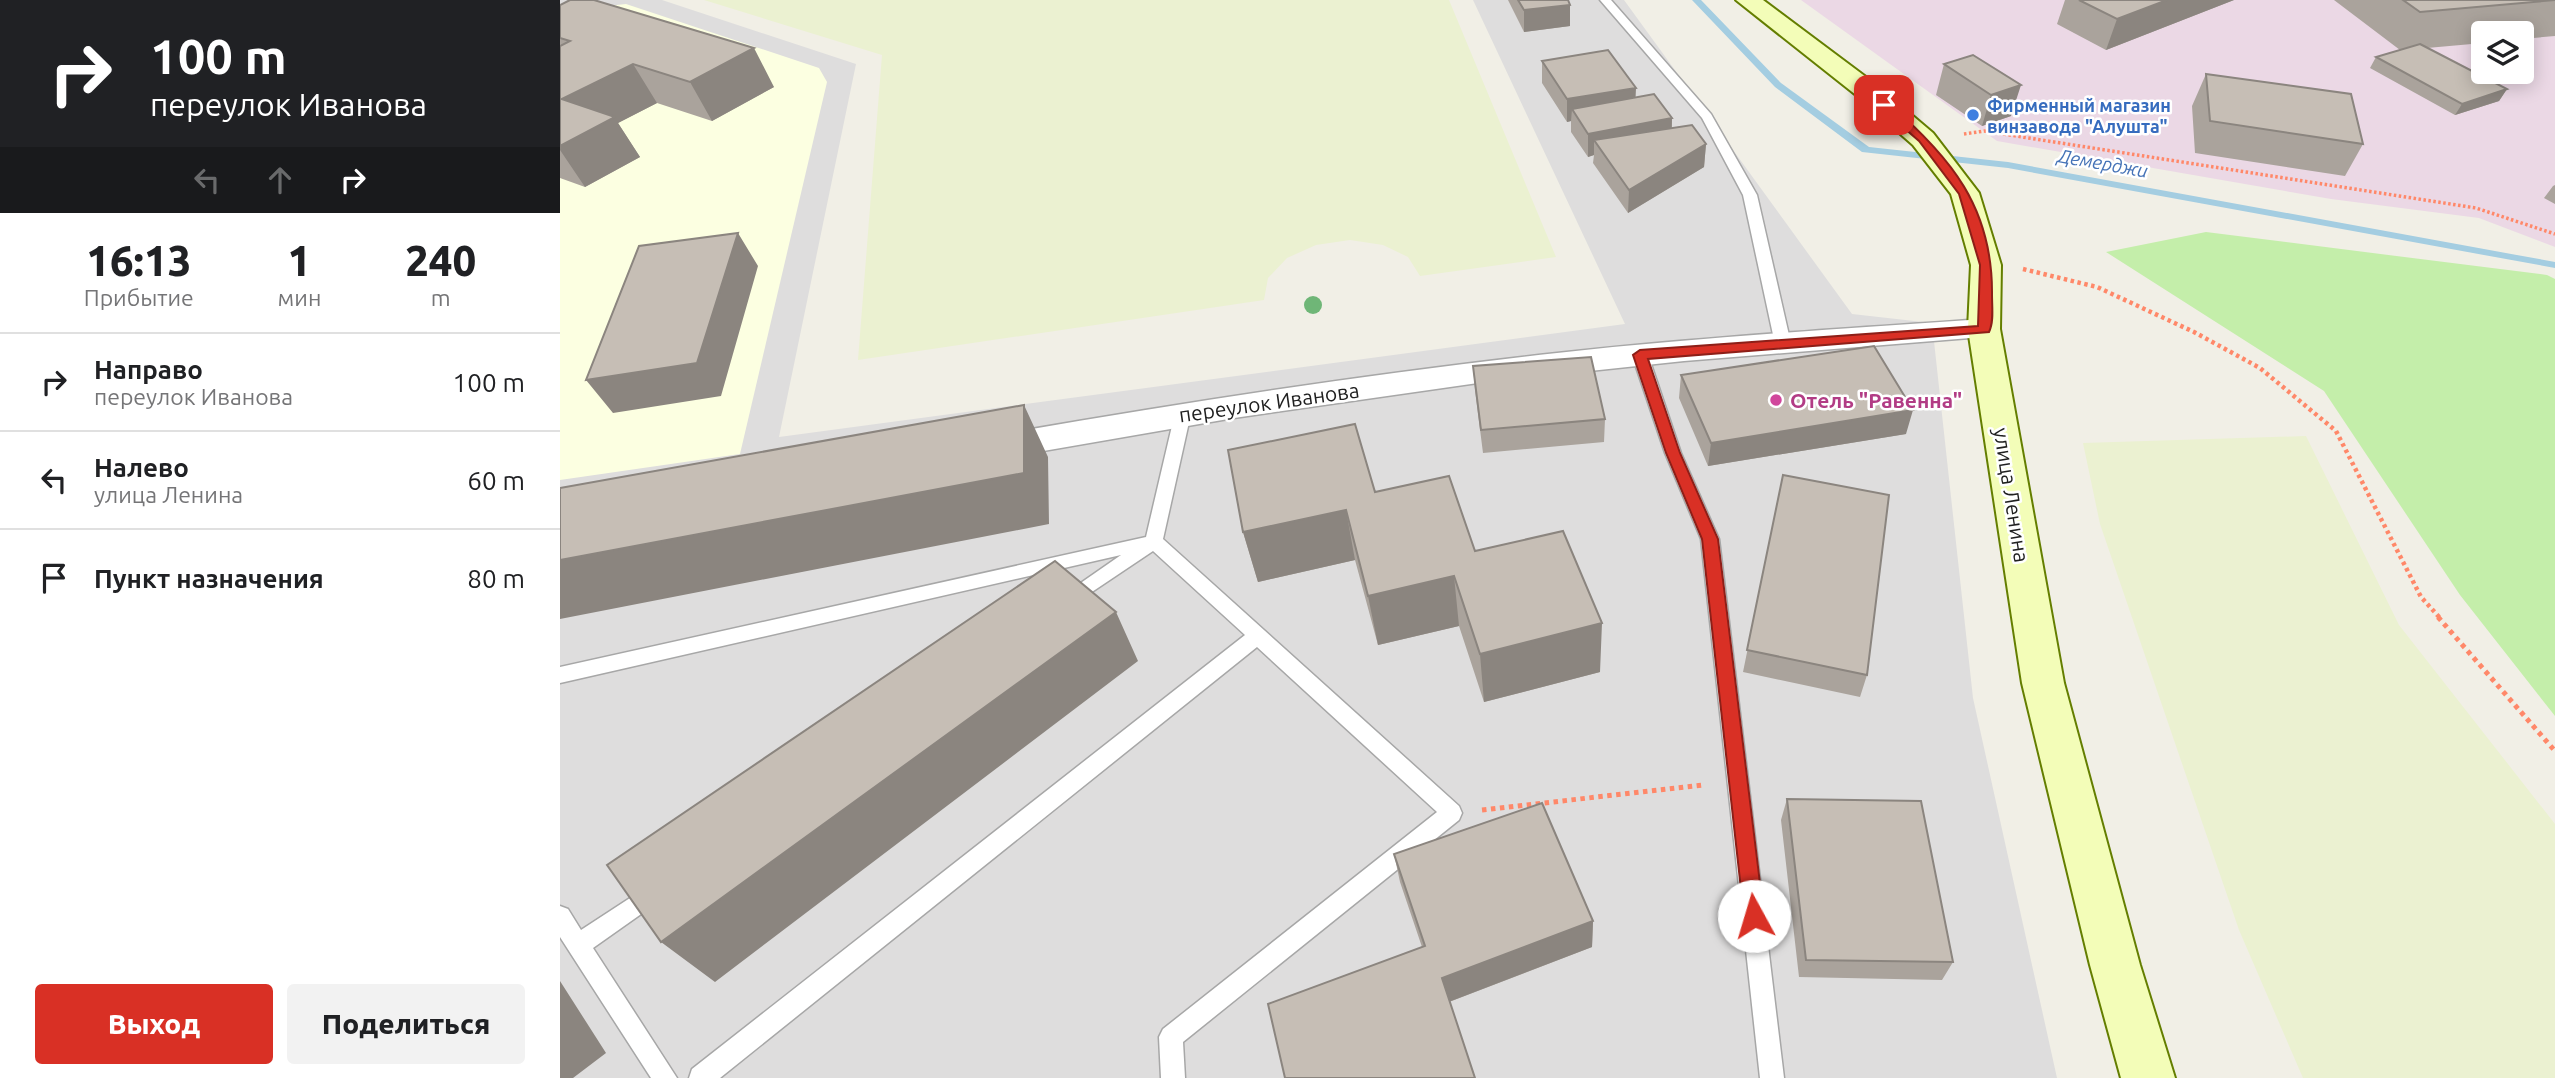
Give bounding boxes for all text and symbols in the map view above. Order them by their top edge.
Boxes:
map controls [2471,21,2534,84]
button: layers [2471,21,2534,84]
icon: right [35,28,126,119]
text: 100 m [150,28,287,83]
pin [1854,75,1914,135]
text: переулок Иванова [150,86,427,122]
icon: arrive [1865,86,1903,124]
place label: Фирменный магазин винзавода "Алушта" [1987,95,2171,136]
marker: Фирменный магазин винзавода "Алушта" [1965,107,1981,123]
water label: Демерджи [2054,144,2150,182]
icon: left [188,161,226,199]
icon: ahead [261,161,299,199]
icon: right [334,161,372,199]
text: 16:13 [86,237,191,284]
text: 1 [288,237,311,284]
text: 240 [405,237,476,284]
text: Прибытие [84,285,194,310]
text: мин [278,285,321,310]
text: m [431,285,451,310]
text: Направо [94,355,203,384]
icon: right [35,363,73,401]
text: 100 m [453,368,525,397]
street label: переулок Иванова [1177,377,1361,427]
text: переулок Иванова [94,384,293,409]
place label: Отель "Равенна" [1790,388,1962,412]
marker: Отель "Равенна" [1768,392,1784,408]
street label: улица Ленина [1989,426,2035,564]
text: Налево [94,453,189,482]
icon: left [35,461,73,499]
text: 60 m [467,466,525,495]
text: улица Ленина [94,482,243,507]
icon: arrive [35,559,73,597]
text: Пункт назначения [94,564,324,593]
text: 80 m [467,564,525,593]
position arrow [1717,879,1791,953]
button: Выход [35,984,273,1064]
button: Поделиться [287,984,525,1064]

